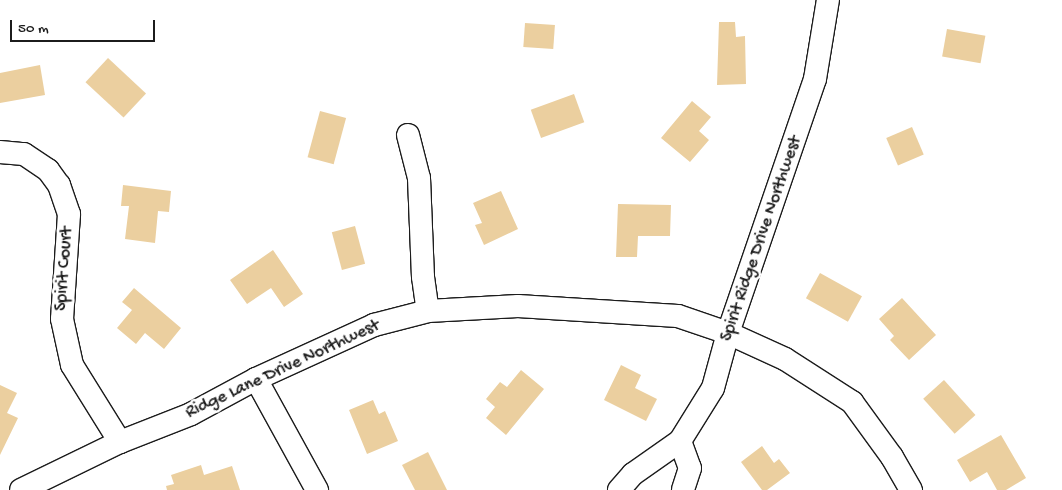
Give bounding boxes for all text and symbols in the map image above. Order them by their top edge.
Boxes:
scale bar [12,10,158,42]
text: 50 m [18,20,49,38]
street label: Spirit Ridge Drive Northwest [717,133,807,345]
street label: Spirit Court [51,226,79,312]
street label: Ridge Lane Drive Northwest [183,316,383,424]

